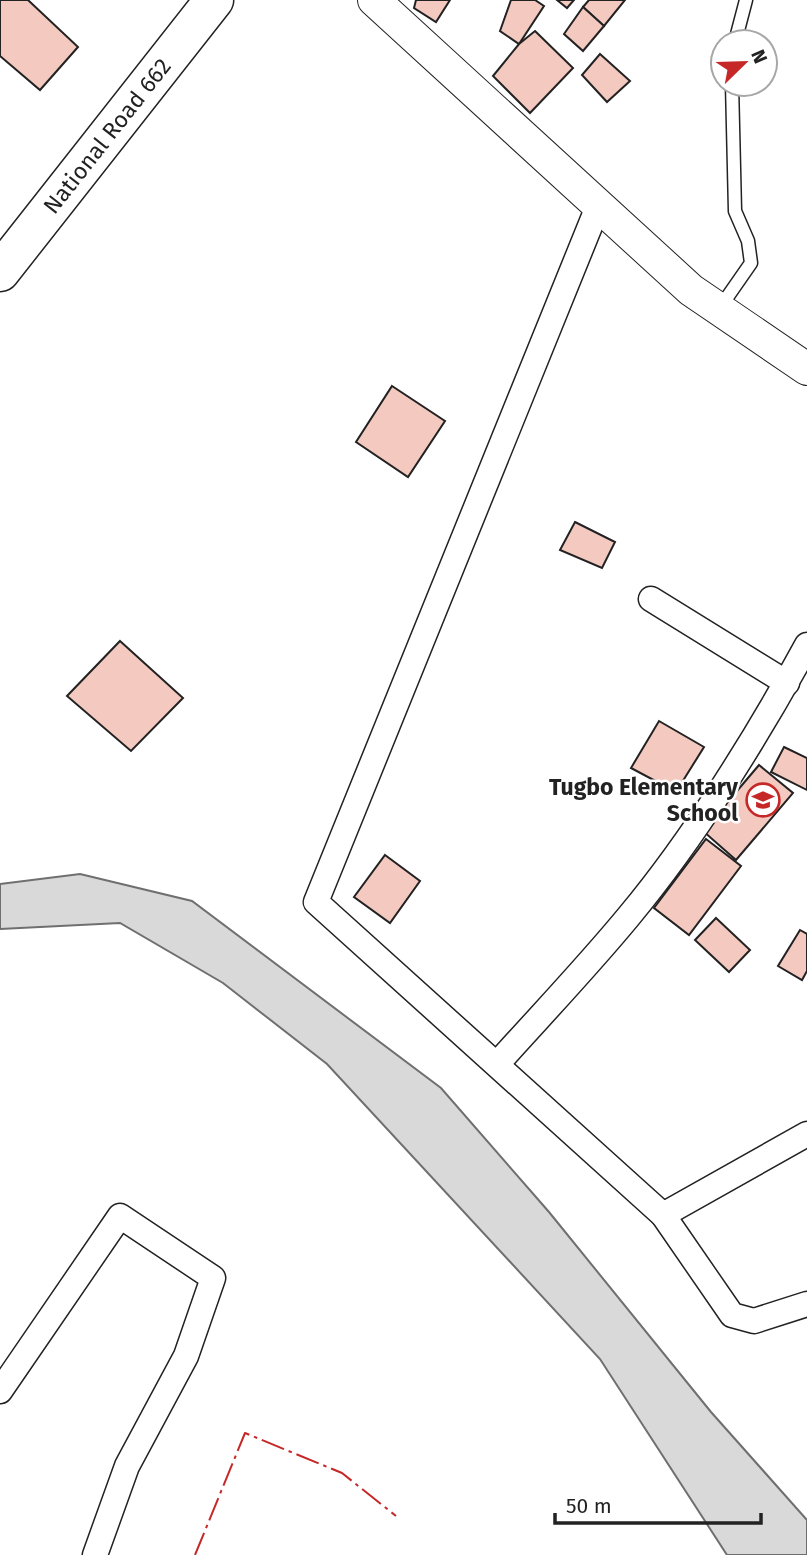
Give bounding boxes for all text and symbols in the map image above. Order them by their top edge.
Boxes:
north arrow [709,28,779,98]
text: N [746,46,772,67]
street label: National Road 662 [37,53,177,219]
place label: Tugbo Elementary School [549,773,739,827]
school or university icon: Tugbo Elementary School [744,781,782,819]
scale bar [555,1482,762,1526]
text: 50 m [566,1493,612,1519]

